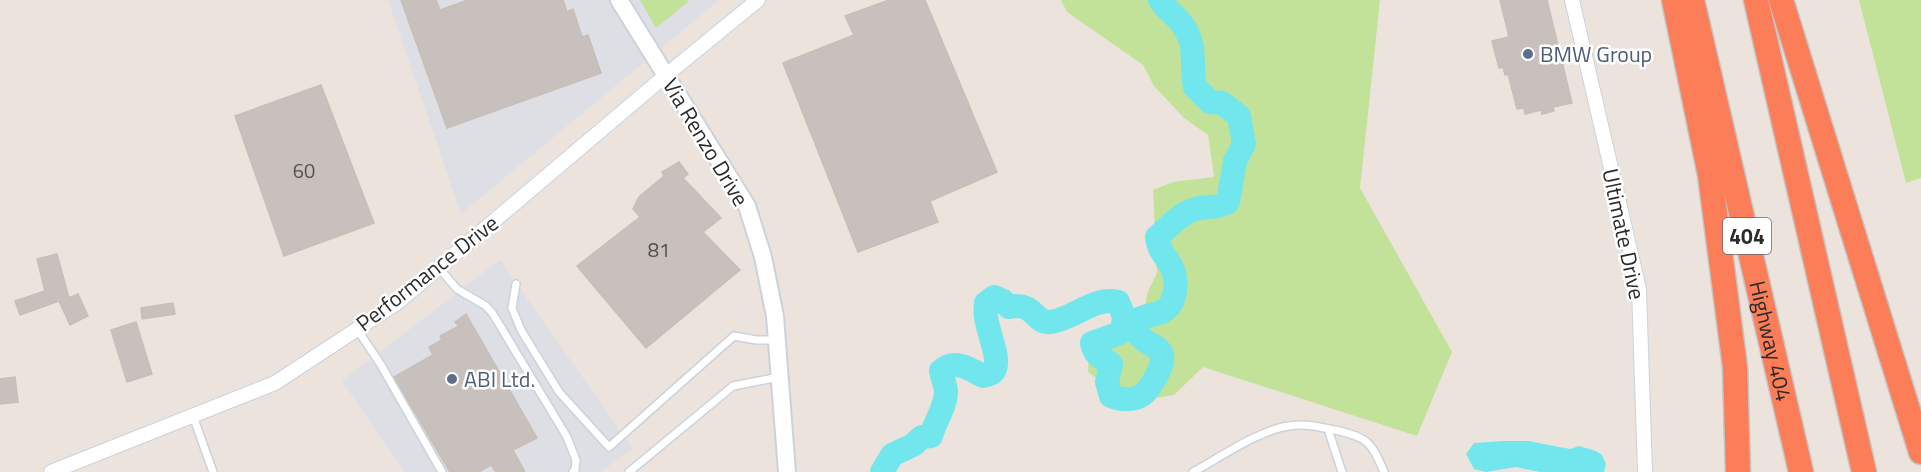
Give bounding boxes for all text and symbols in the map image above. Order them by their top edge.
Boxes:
place label: BMW Group [1540,37,1652,71]
marker: BMW Group [1521,47,1535,61]
street label: Via Renzo Drive [654,71,758,213]
house number: 60 [293,155,315,186]
street label: Ultimate Drive [1594,165,1654,303]
street label: Performance Drive [348,206,506,340]
road number: 404 [1723,218,1771,254]
house number: 81 [648,234,670,265]
street label: Highway 404 [1740,277,1801,405]
place label: ABI Ltd. [464,362,535,396]
marker: ABI Ltd. [445,372,459,386]

